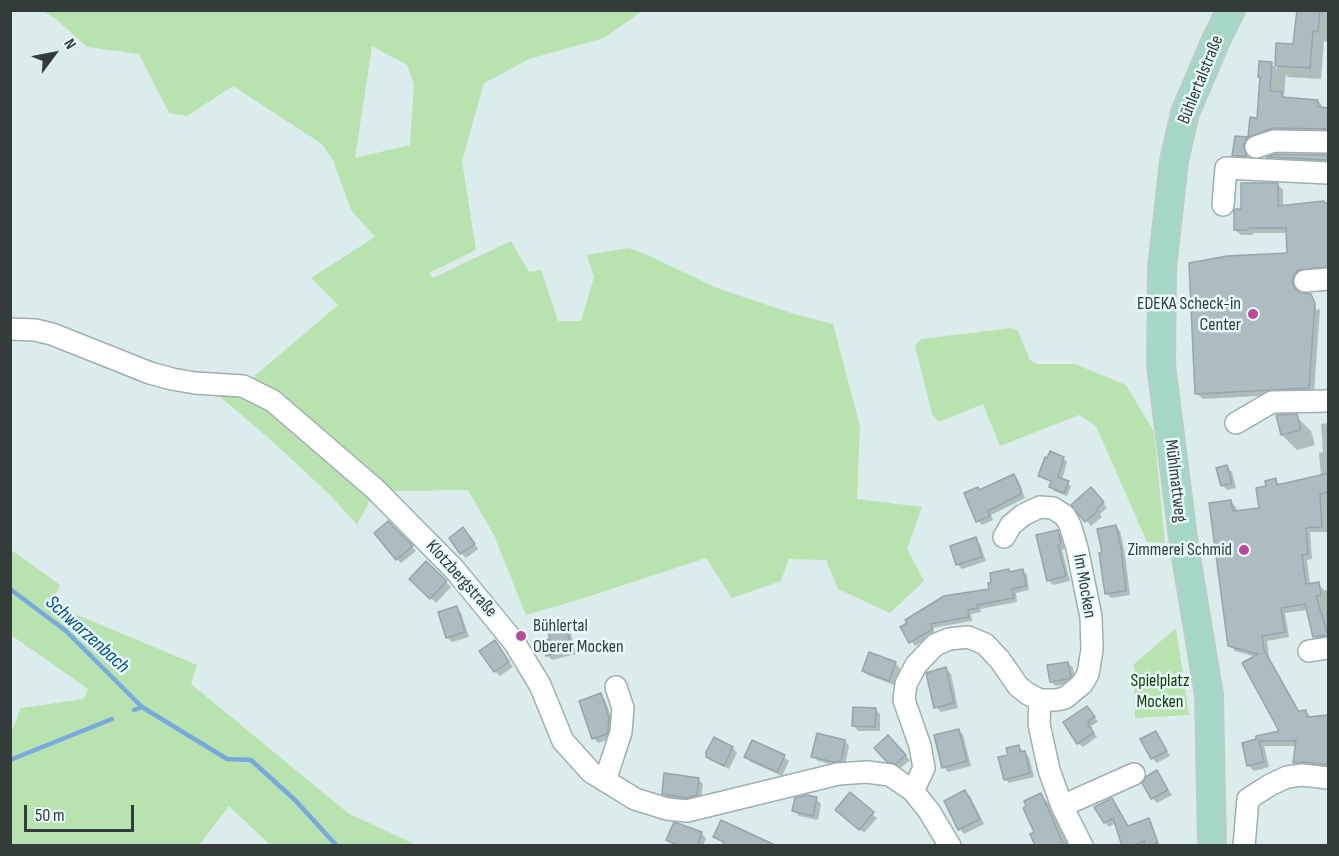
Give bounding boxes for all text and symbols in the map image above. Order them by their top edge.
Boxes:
north arrow [24,24,84,84]
street label: Bühlertalstraße [1173,33,1229,127]
text: N [59,36,80,53]
place label: EDEKA Scheck-in Center [1137,293,1241,336]
marker: EDEKA Scheck-in Center [1246,307,1260,321]
street label: Mühlmattweg [1159,438,1191,524]
street label: Klotzbergstraße [421,536,501,622]
place label: Zimmerei Schmid [1127,539,1232,561]
marker: Zimmerei Schmid [1237,543,1251,557]
street label: Im Mocken [1068,552,1100,620]
water label: Schwarzenbach [40,591,134,679]
place label: Bühlertal Oberer Mocken [533,615,624,658]
marker: Bühlertal Oberer Mocken [514,629,528,643]
park label: Spielplatz Mocken [1131,670,1189,712]
scale bar [27,793,136,831]
text: 50 m [35,805,65,826]

